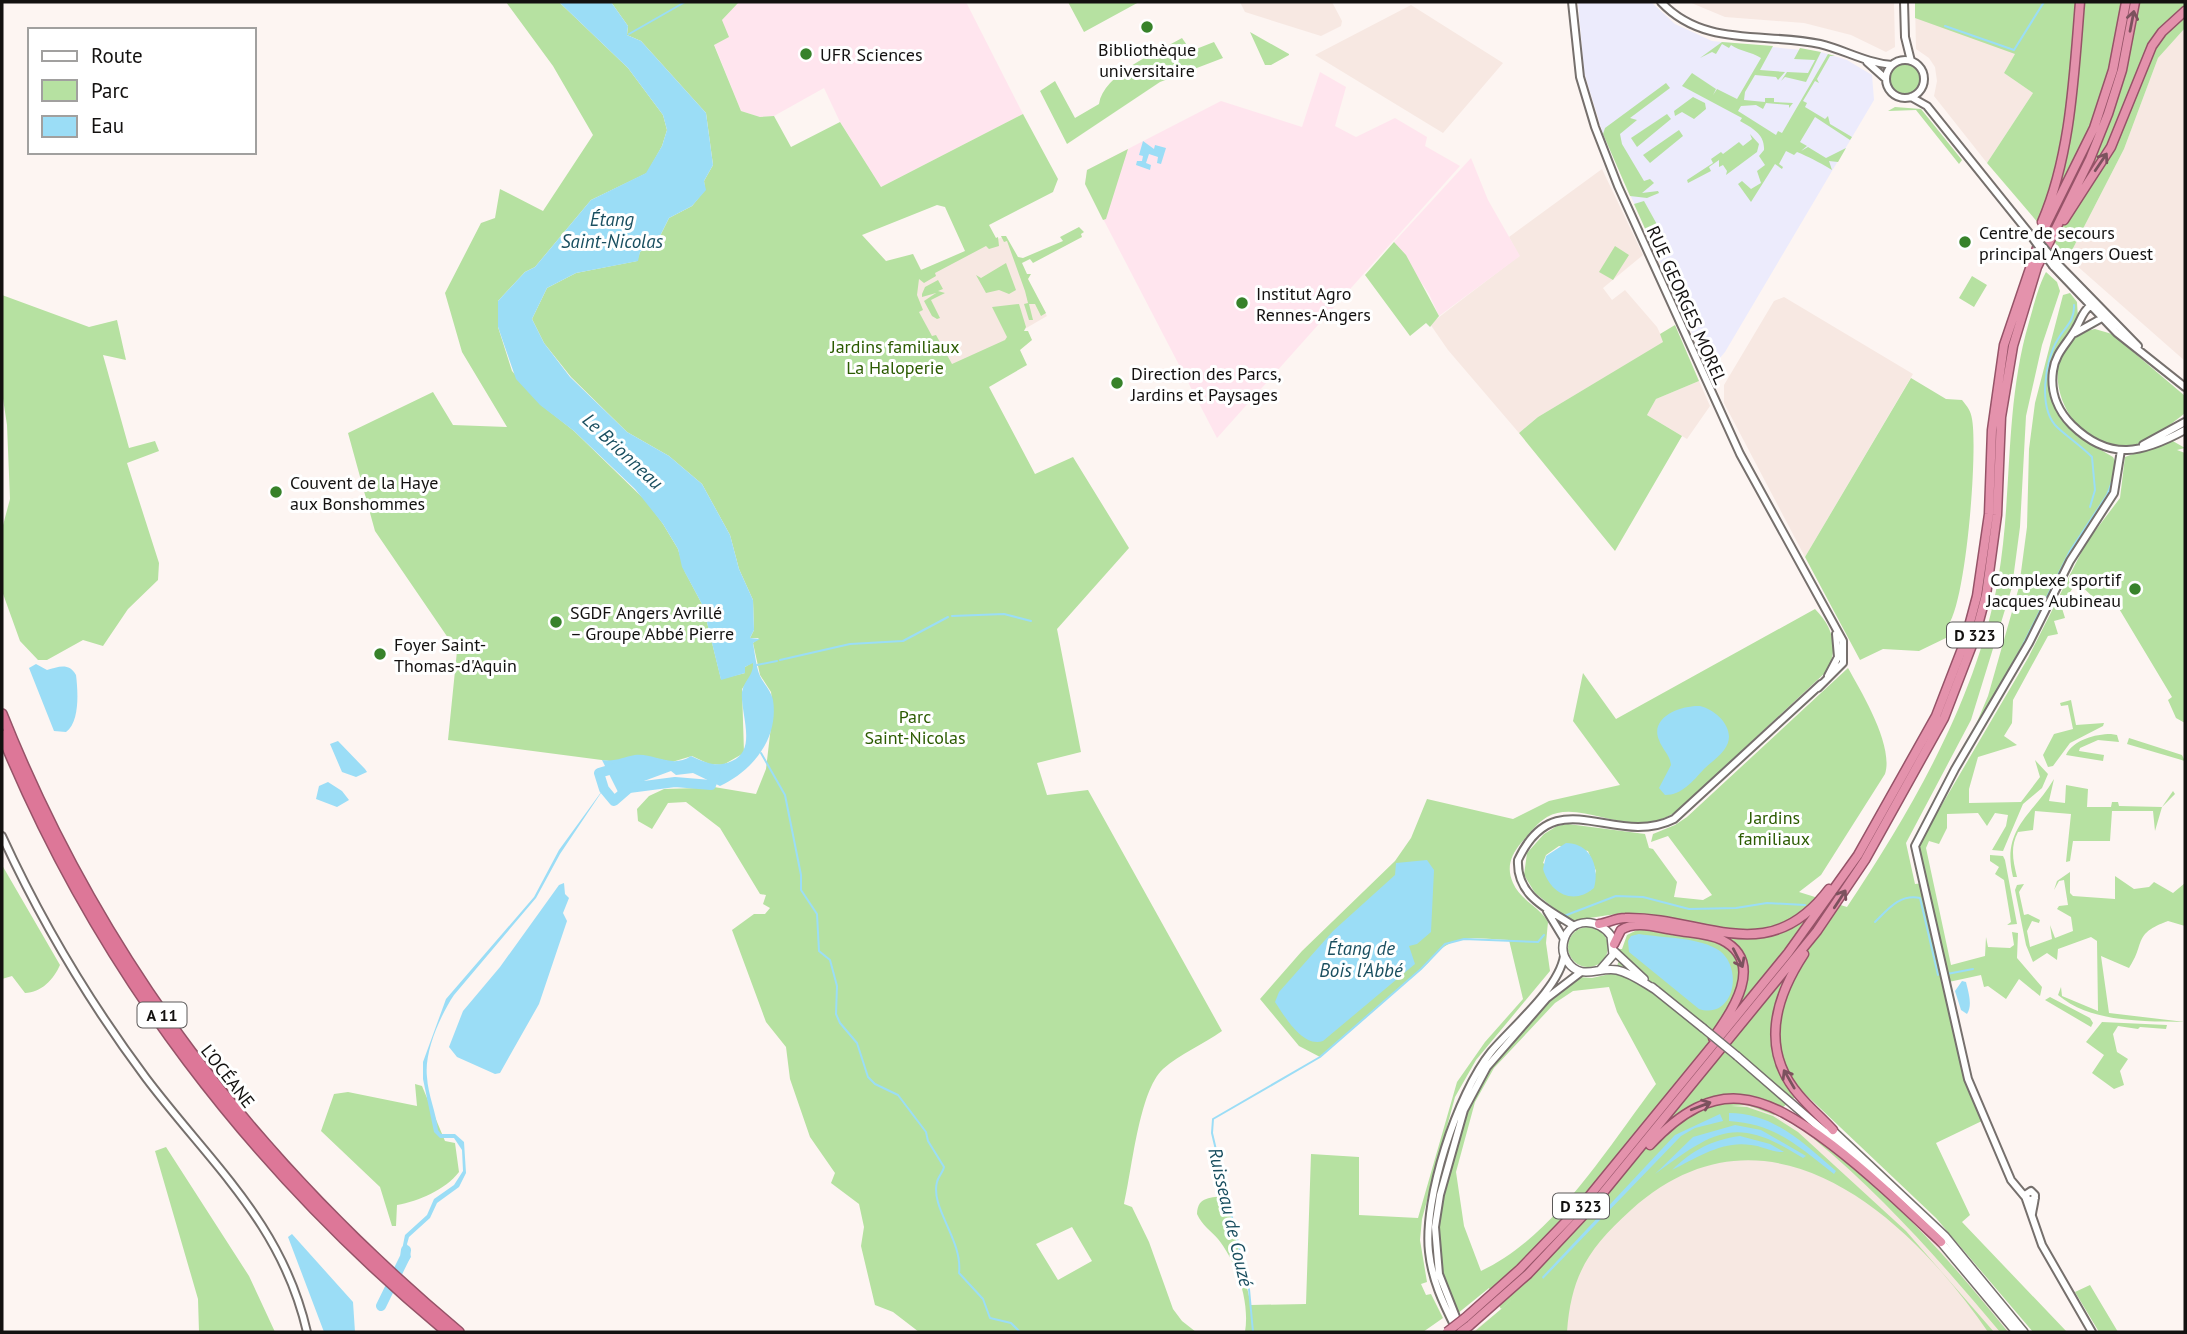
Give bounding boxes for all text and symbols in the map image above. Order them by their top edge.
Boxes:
one-way arrow [2125,10,2139,33]
marker: Bibliothèque universitaire [1139,19,1155,35]
legend [28,28,256,154]
place label: Bibliothèque universitaire [1098,38,1196,82]
text: Route [91,42,143,69]
place label: UFR Sciences [820,43,922,66]
marker: UFR Sciences [798,46,814,62]
text: Parc [91,77,129,104]
text: Eau [91,112,124,139]
one-way arrow [2094,153,2108,172]
water label: Étang Saint-Nicolas [561,207,663,253]
place label: Centre de secours principal Angers Ouest [1979,221,2153,265]
street label: RUE GEORGES MOREL [1642,222,1732,388]
marker: Centre de secours principal Angers Ouest [1957,234,1973,250]
place label: Institut Agro Rennes-Angers [1256,282,1371,326]
marker: Institut Agro Rennes-Angers [1234,295,1250,311]
park label: Jardins familiaux La Haloperie [829,335,960,379]
place label: Direction des Parcs, Jardins et Paysages [1130,362,1281,406]
marker: Direction des Parcs, Jardins et Paysages [1109,375,1125,391]
water label: Le Brionneau [578,408,668,495]
place label: Couvent de la Haye aux Bonshommes [290,471,438,515]
marker: Couvent de la Haye aux Bonshommes [268,484,284,500]
place label: Complexe sportif Jacques Aubineau [1985,568,2122,612]
marker: Complexe sportif Jacques Aubineau [2127,581,2143,597]
place label: SGDF Angers Avrillé – Groupe Abbé Pierre [570,601,734,645]
marker: SGDF Angers Avrillé – Groupe Abbé Pierre [548,614,564,630]
road number: D 323 [1947,622,2003,648]
place label: Foyer Saint- Thomas-d'Aquin [394,633,517,677]
marker: Foyer Saint- Thomas-d'Aquin [372,646,388,662]
park label: Parc Saint-Nicolas [864,705,966,749]
park label: Jardins familiaux [1738,806,1810,850]
one-way arrow [1833,890,1847,909]
water label: Étang de Bois l'Abbé [1319,936,1403,982]
one-way arrow [1731,947,1745,968]
road number: A 11 [138,1002,186,1028]
street label: L’OCÉANE [196,1040,260,1112]
one-way arrow [1781,1069,1795,1089]
one-way arrow [1690,1099,1711,1111]
water label: Ruisseau de Couzé [1203,1145,1259,1289]
road number: D 323 [1553,1194,1609,1218]

